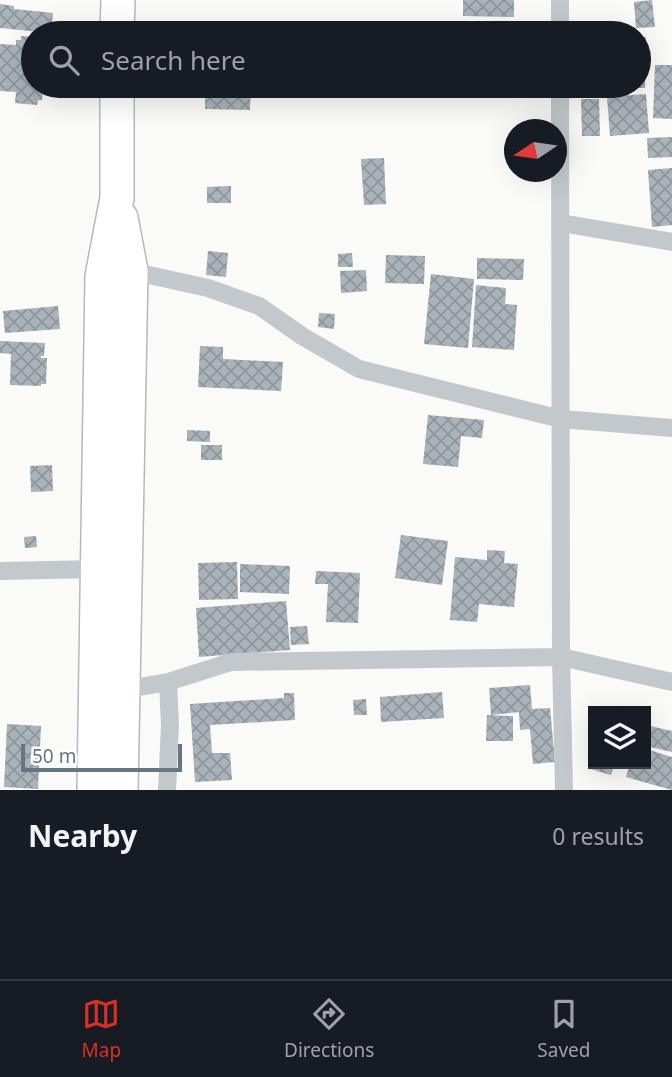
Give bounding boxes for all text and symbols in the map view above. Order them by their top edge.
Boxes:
search box [21,21,651,98]
icon: search [45,41,83,79]
text: Search here [101,42,246,78]
north arrow [504,119,567,182]
map controls [588,706,651,769]
button: layers [588,706,651,769]
scale bar [21,741,182,773]
text: 50 m [32,743,76,769]
text: Nearby [28,815,137,856]
text: 0 results [552,820,644,852]
tab: Map [82,995,121,1063]
tab: Directions [284,995,374,1063]
tab: Saved [537,995,590,1063]

